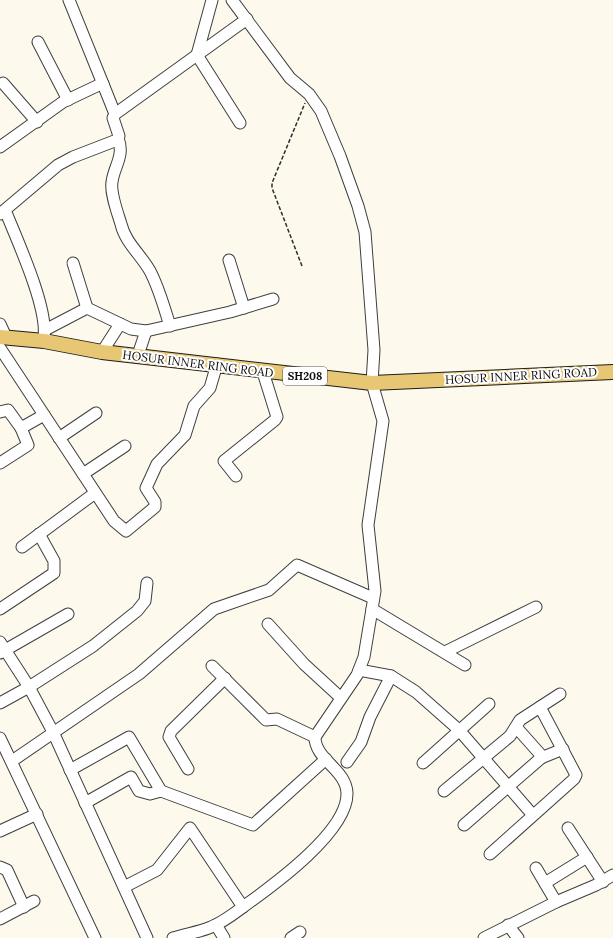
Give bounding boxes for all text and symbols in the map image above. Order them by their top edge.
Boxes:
street label: HOSUR INNER RING ROAD [122,347,274,380]
street label: HOSUR INNER RING ROAD [445,364,597,387]
road number: SH208 [283,367,327,385]

